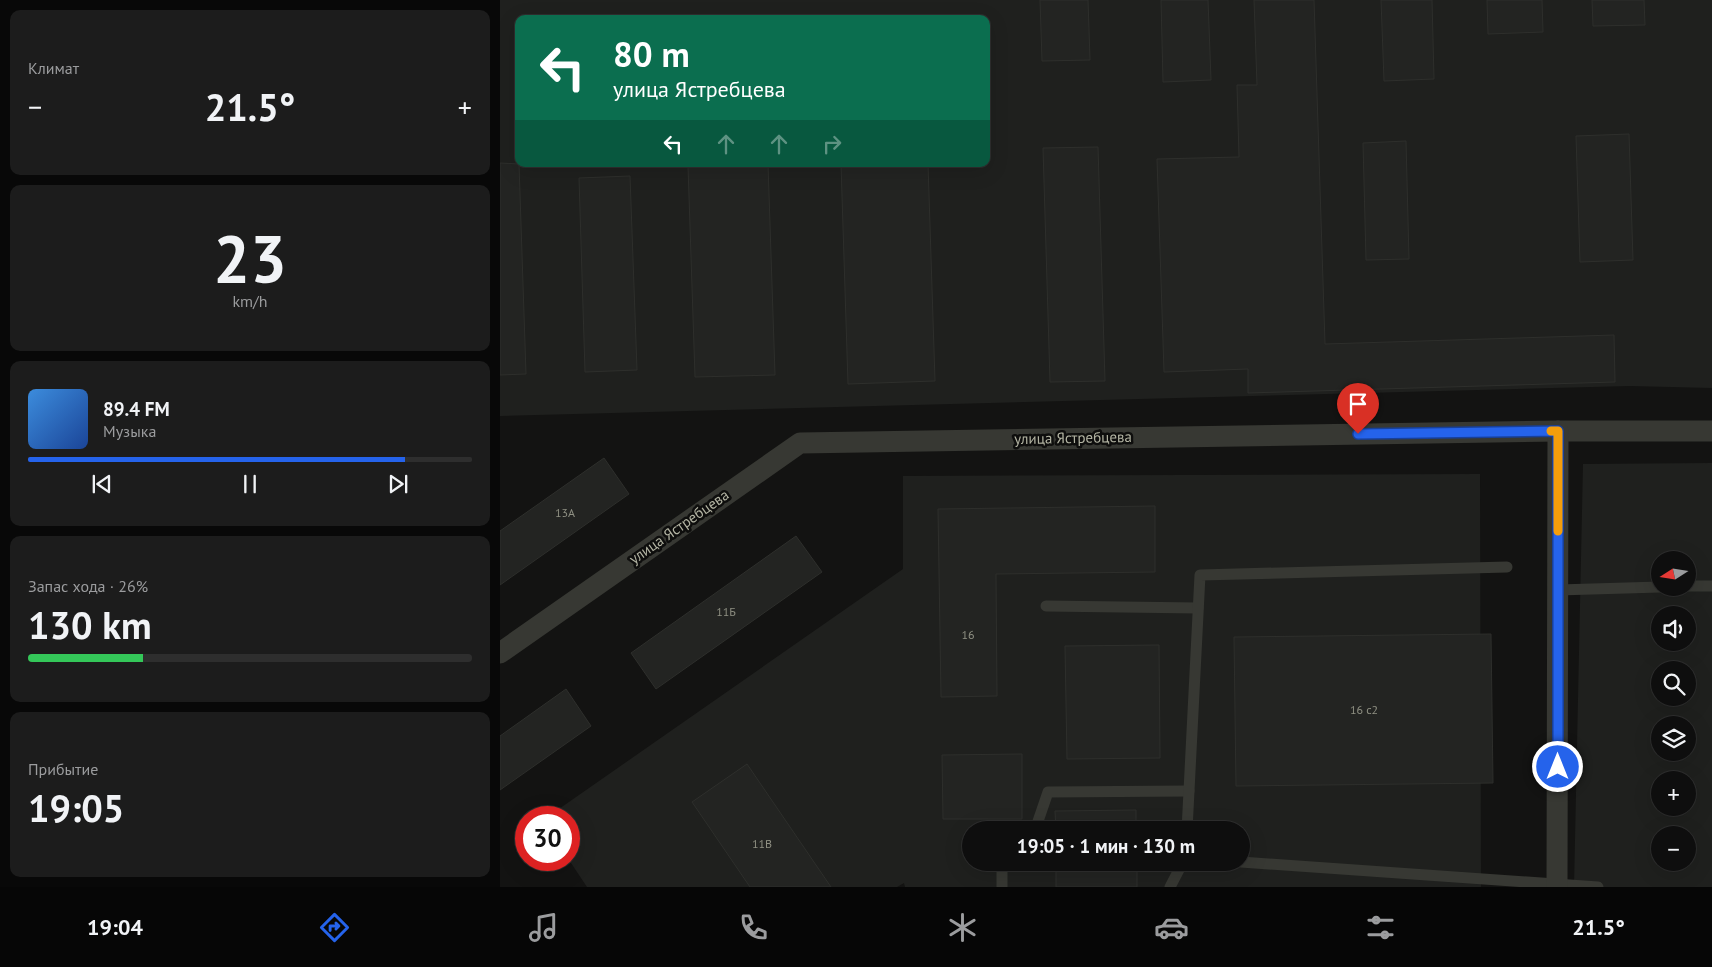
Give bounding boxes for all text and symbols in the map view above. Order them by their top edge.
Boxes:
text: 80 m [613,31,690,77]
icon: left [530,35,595,100]
text: Климат [28,58,79,78]
text: улица Ястребцева [613,75,786,103]
text: 21.5° [205,82,295,131]
text: − [28,88,42,125]
text: + [458,88,472,125]
icon: left [659,130,687,158]
icon: ahead [712,130,740,158]
icon: ahead [765,130,793,158]
icon: right [818,130,846,158]
text: 23 [213,216,287,300]
text: km/h [232,291,268,311]
pin [1337,383,1379,434]
icon: arrive [1344,390,1372,418]
text: 89.4 FM [103,397,170,421]
text: Музыка [103,421,156,441]
street label: улица Ястребцева [1014,427,1132,448]
icon: previous [88,470,116,498]
icon: pause [236,470,264,498]
icon: next [384,470,412,498]
street label: улица Ястребцева [625,485,732,568]
house number: 13А [555,505,575,520]
north arrow [1651,551,1696,596]
map controls [1651,551,1696,871]
text: Запас хода · 26% [28,576,148,596]
text: 130 km [28,600,152,649]
house number: 11Б [716,604,736,619]
button: sound [1651,606,1696,651]
house number: 16 [961,627,975,642]
button: search [1651,661,1696,706]
house number: 16 с2 [1350,702,1378,717]
button: layers [1651,716,1696,761]
position arrow [1531,740,1583,792]
text: Прибытие [28,759,98,779]
button: + [1651,771,1696,816]
text: 19:05 [28,783,124,832]
speed limit sign: 30 [515,806,580,871]
button: − [1651,826,1696,871]
text: 19:05 · 1 мин · 130 m [1017,834,1195,858]
house number: 11В [752,836,772,851]
icon: directions [317,910,352,945]
icon: music [526,910,561,945]
icon: phone [736,910,771,945]
icon: climate [945,910,980,945]
icon: car [1154,910,1189,945]
icon: filters [1363,910,1398,945]
text: 19:04 [87,913,143,941]
text: 21.5° [1572,913,1625,941]

